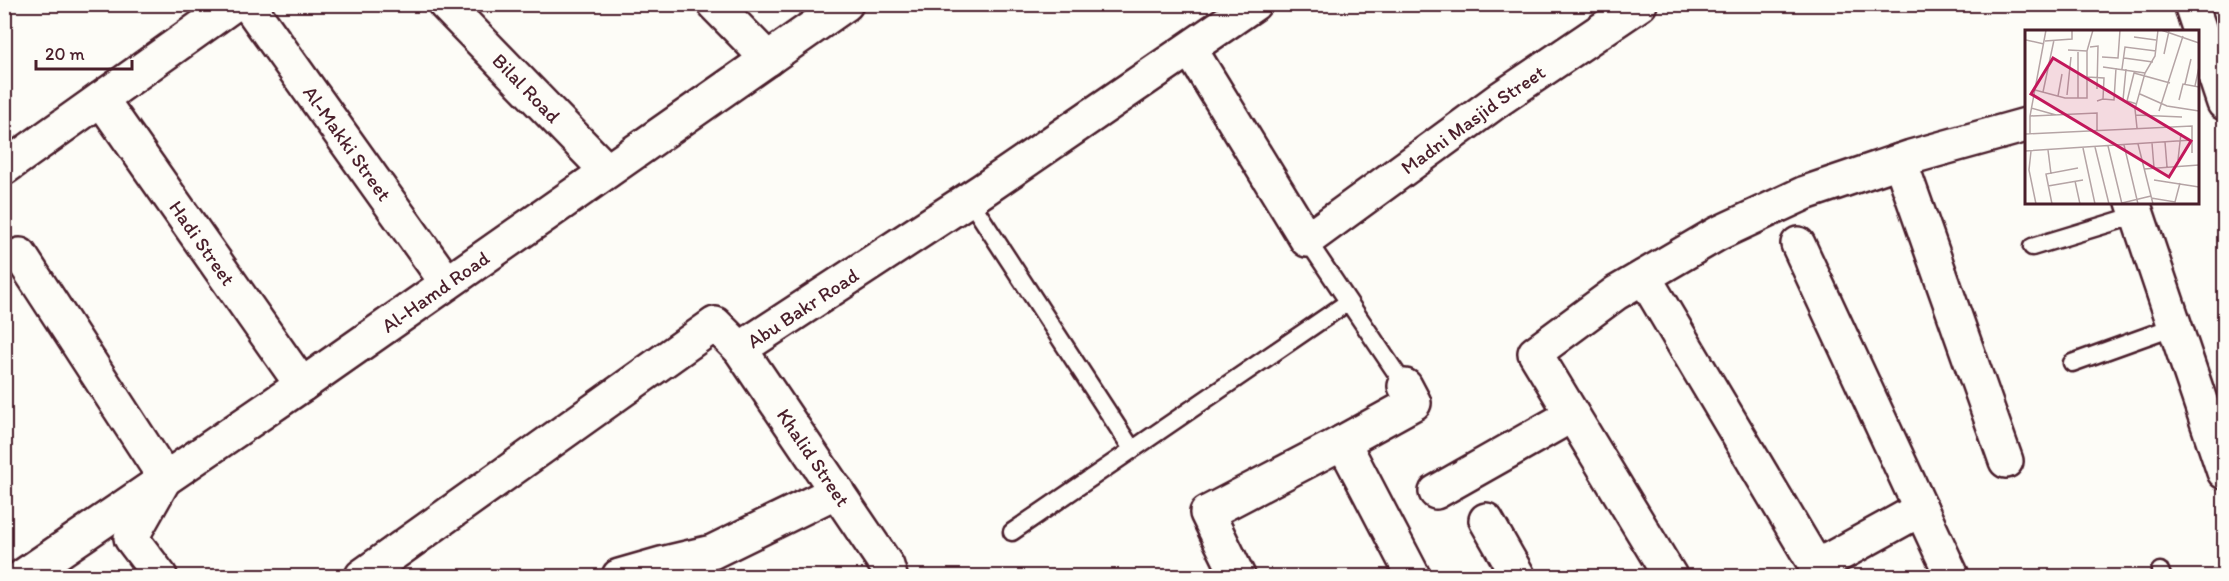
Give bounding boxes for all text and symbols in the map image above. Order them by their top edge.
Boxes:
inset map [2025,30,2199,204]
scale bar [36,33,132,71]
text: 20 m [45,43,85,65]
street label: Bilal Road [487,48,566,128]
street label: Madni Masjid Street [1396,60,1550,179]
street label: Al-Makki Street [298,81,397,206]
street label: Hadi Street [164,196,240,290]
street label: Al-Hamd Road [377,246,494,338]
street label: Abu Bakr Road [743,263,863,353]
street label: Khalid Street [772,404,855,511]

